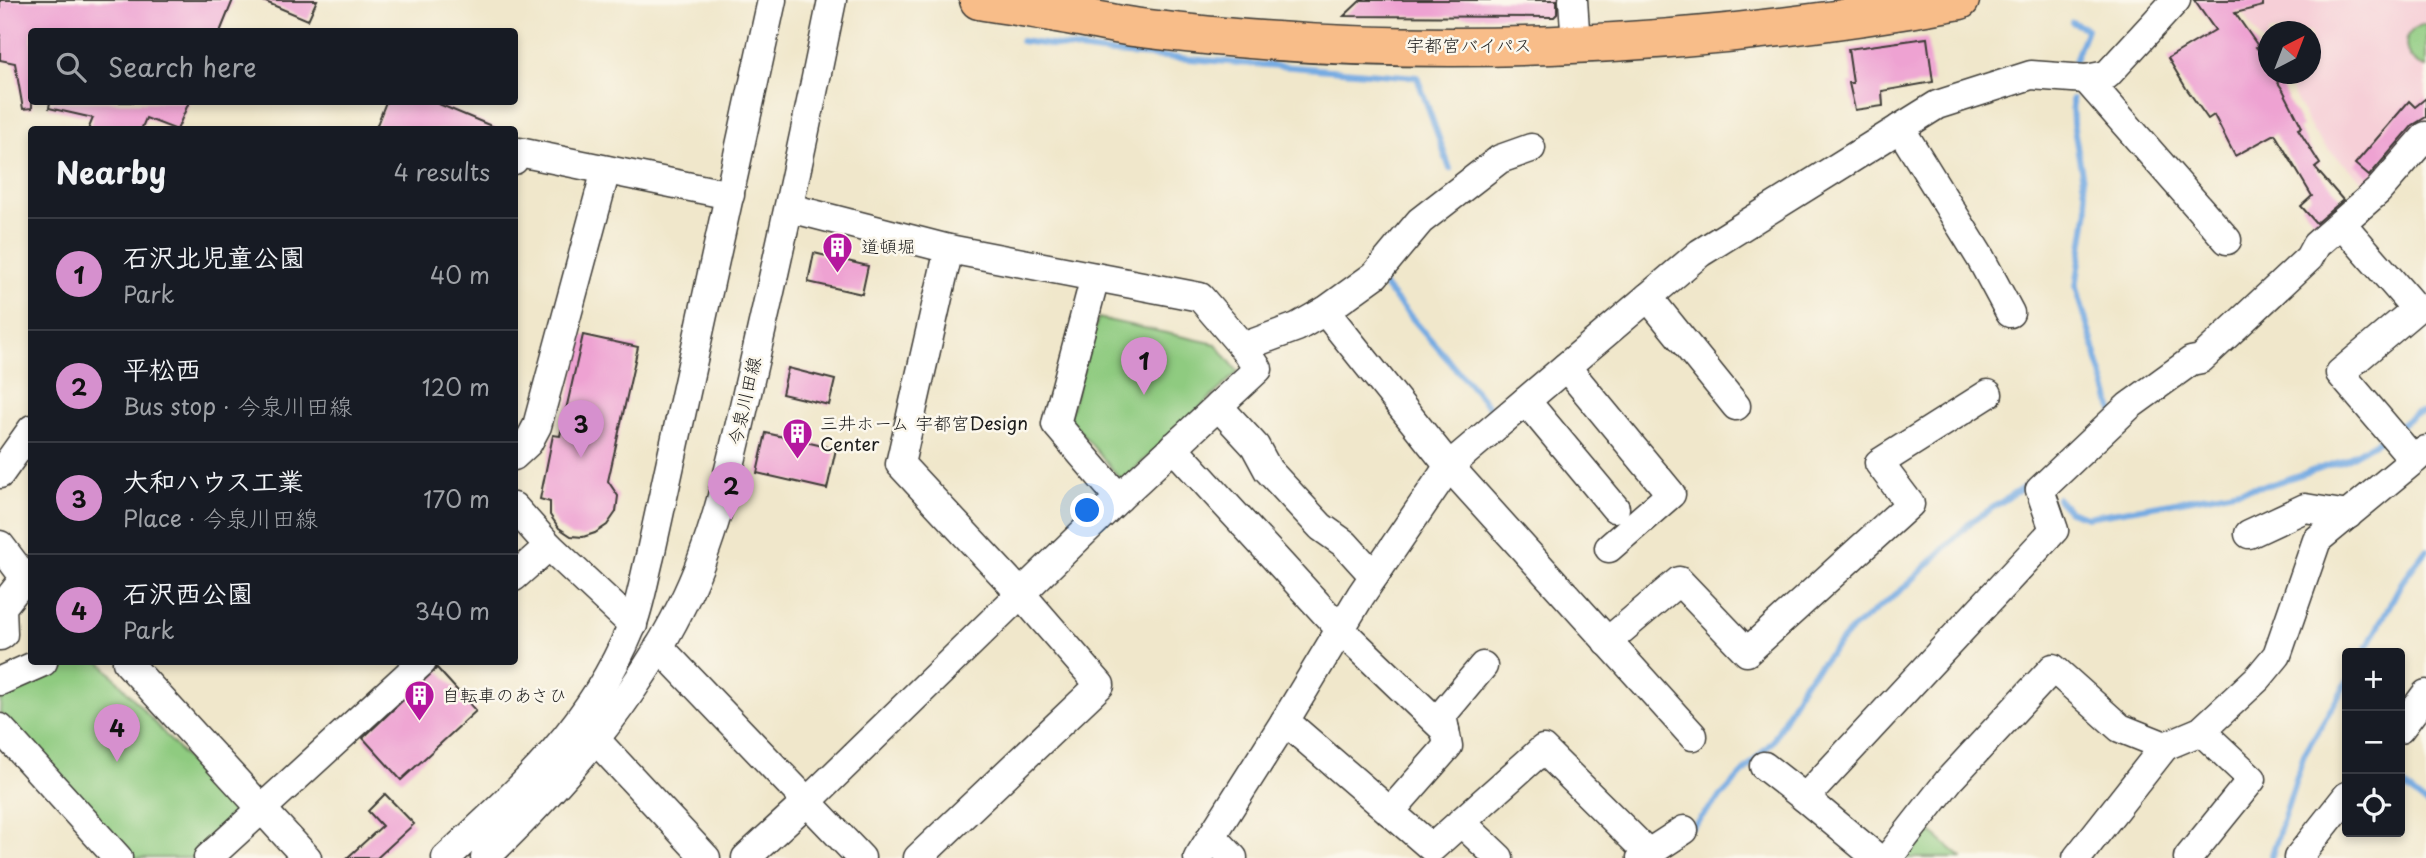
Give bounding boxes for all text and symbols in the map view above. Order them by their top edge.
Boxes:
north arrow [2258,21,2321,84]
search box [28,28,518,105]
street label: 宇都宮バイパス [1406,31,1532,58]
text: Search here [108,47,257,86]
icon: search [52,48,90,86]
text: Nearby [56,149,166,194]
text: 4 results [394,154,490,189]
building icon: 道頓堀 [821,230,855,274]
place label: 道頓堀 [861,232,915,259]
text: 石沢北児童公園 [123,237,305,276]
text: 1 [74,257,85,292]
text: 40 m [430,257,490,292]
text: Park [123,276,174,311]
pin: 1 [1121,337,1167,395]
text: 平松西 [123,349,201,388]
street label: 今泉川田線 [720,354,767,448]
text: 2 [71,369,87,404]
text: 120 m [422,369,490,404]
text: Bus stop · 今泉川田線 [123,388,352,423]
pin: 3 [558,400,604,458]
place label: 三井ホーム 宇都宮Design Center [820,409,1028,457]
building icon: 三井ホーム 宇都宮Design Center [780,417,814,461]
text: 大和ハウス工業 [123,461,303,500]
pin: 2 [708,462,754,520]
text: 3 [71,481,87,516]
text: 170 m [423,481,490,516]
your location [1070,493,1104,527]
text: Place · 今泉川田線 [123,500,318,535]
text: 石沢西公園 [123,573,253,612]
text: 4 [71,593,87,628]
text: 340 m [415,593,490,628]
text: Park [123,612,174,647]
map controls [2342,648,2405,837]
button: + [2342,648,2405,711]
building icon: 自転車のあさひ [402,679,436,723]
place label: 自転車のあさひ [442,681,567,708]
pin: 4 [94,704,140,762]
button: − [2342,711,2405,774]
button: locate [2342,774,2405,837]

